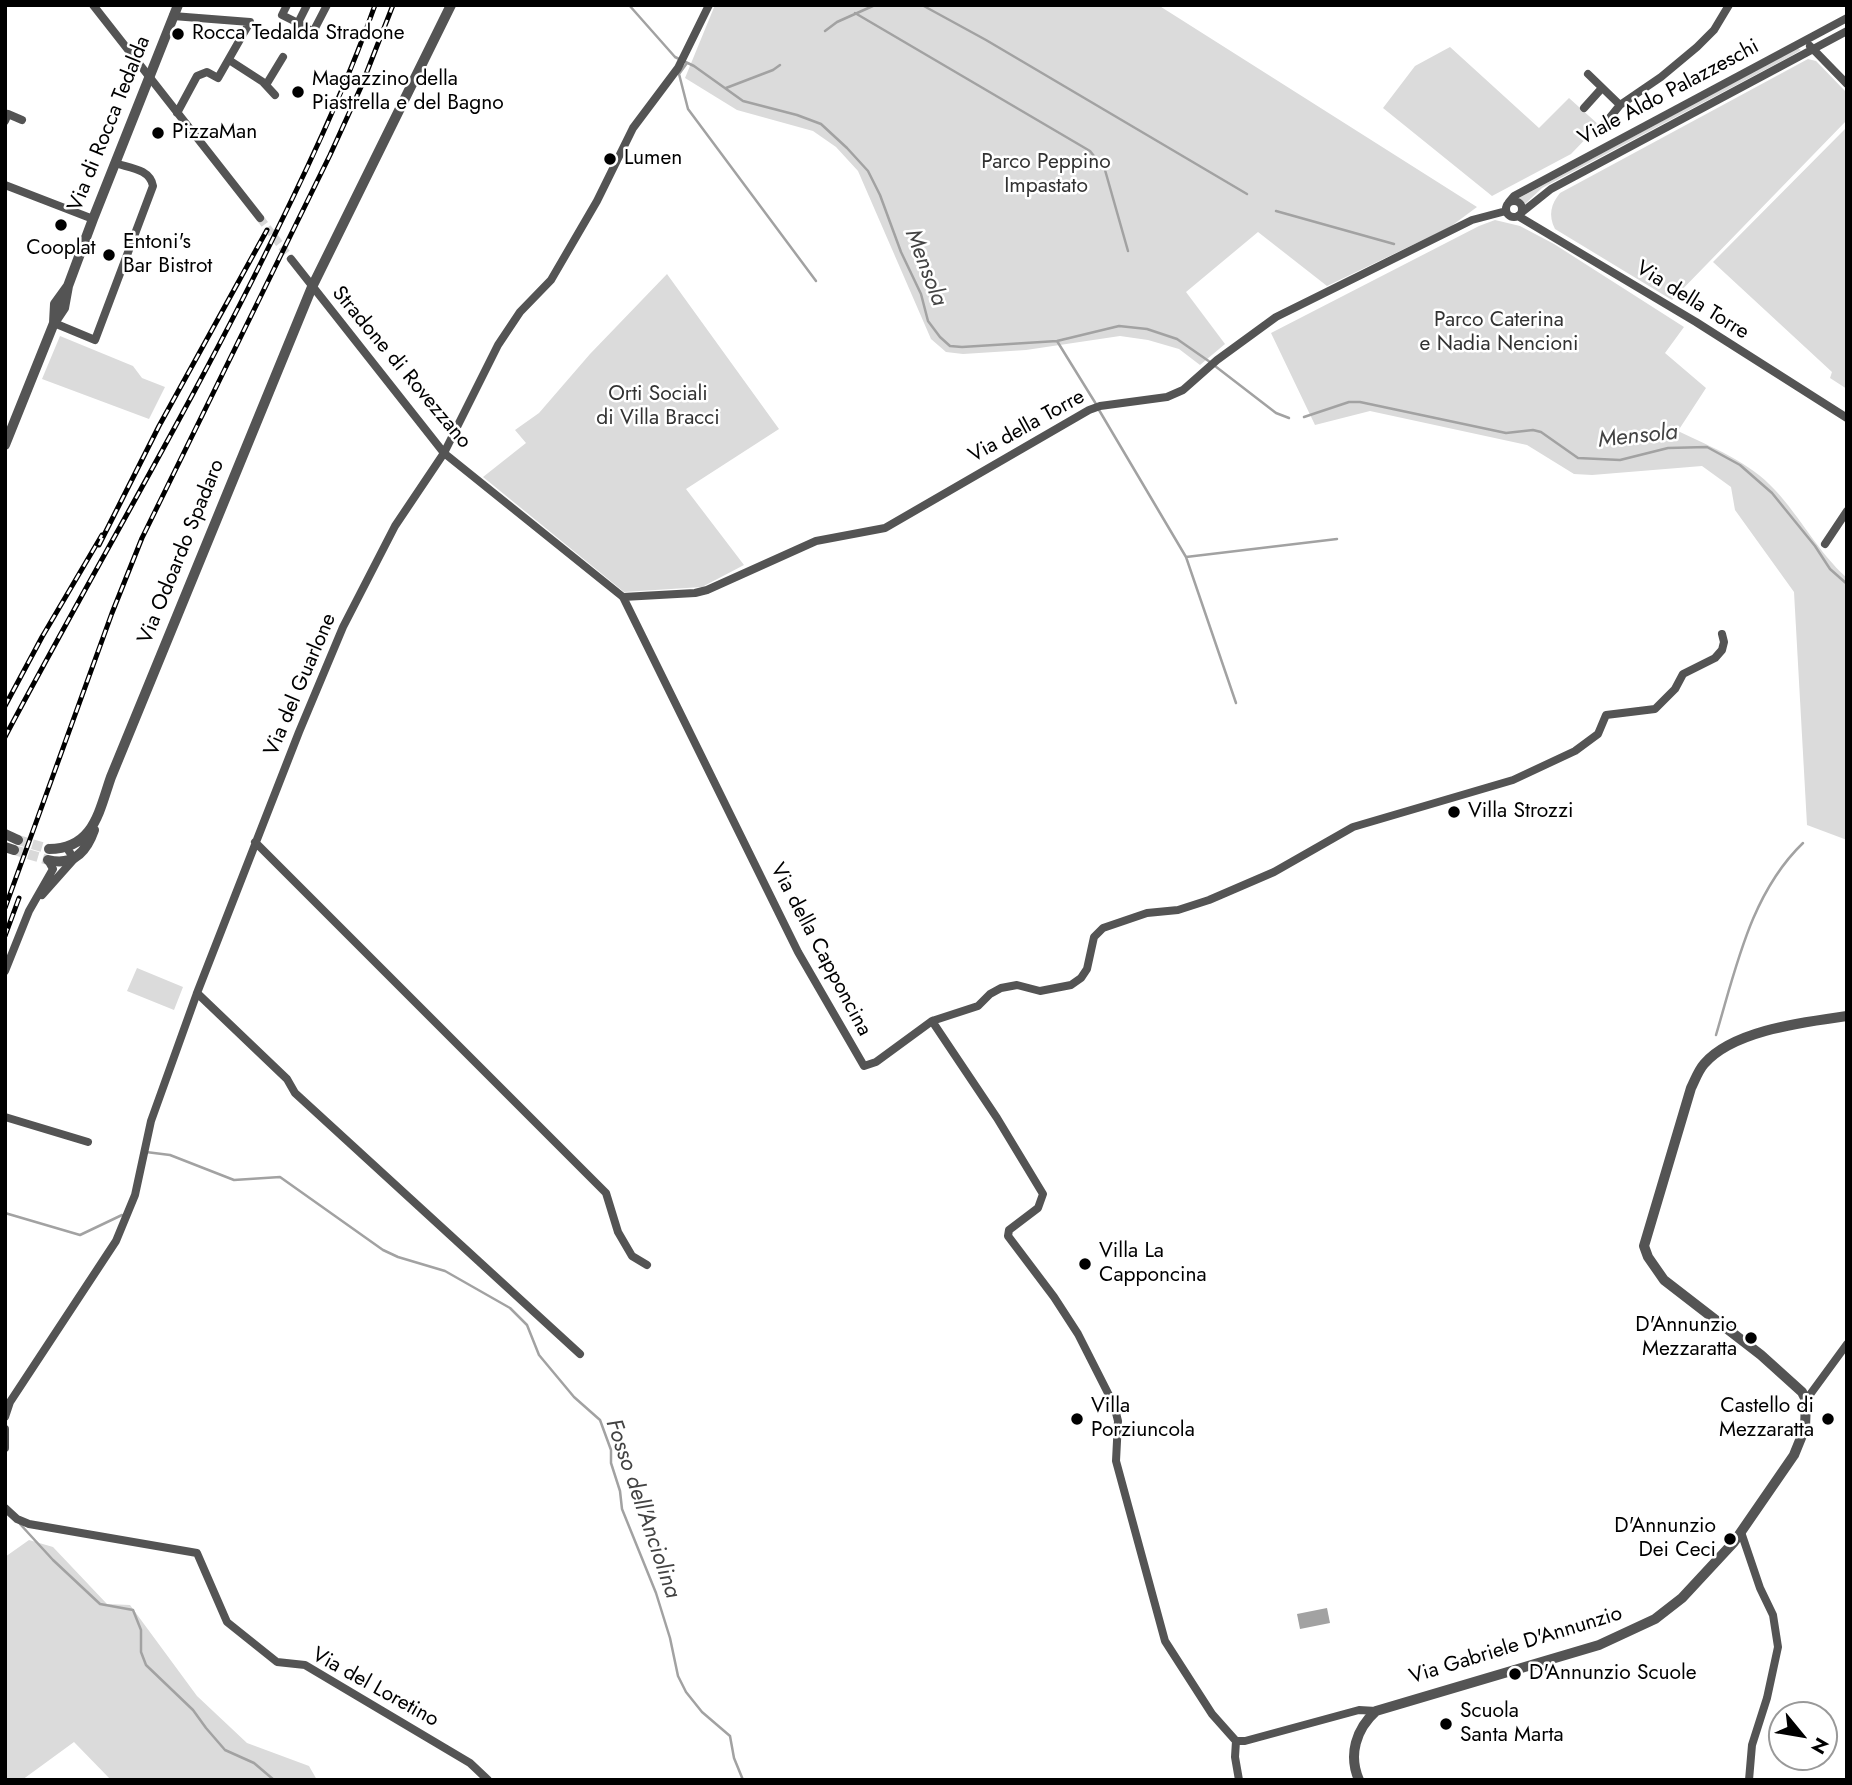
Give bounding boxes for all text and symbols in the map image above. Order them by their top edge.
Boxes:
place label: Rocca Tedalda Stradone [192,21,405,47]
marker: Rocca Tedalda Stradone [170,26,186,42]
street label: Via di Rocca Tedalda [63,33,157,215]
street label: Viale Aldo Palazzeschi [1574,35,1764,151]
place label: Magazzino della Piastrella e del Bagno [312,67,504,117]
marker: Magazzino della Piastrella e del Bagno [290,84,306,100]
place label: PizzaMan [172,120,257,146]
marker: PizzaMan [150,125,166,141]
place label: Lumen [624,146,682,172]
park label: Parco Peppino Impastato [981,150,1111,200]
marker: Lumen [602,151,618,167]
marker: Cooplat [53,217,69,233]
water label: Mensola [898,226,952,310]
place label: Entoni's Bar Bistrot [123,230,212,280]
place label: Cooplat [26,236,96,262]
marker: Entoni's Bar Bistrot [101,247,117,263]
street label: Via della Torre [1631,256,1753,346]
street label: Stradone di Rovezzano [326,282,476,454]
park label: Parco Caterina e Nadia Nencioni [1420,308,1578,358]
park label: Orti Sociali di Villa Bracci [596,382,720,432]
street label: Via della Torre [965,385,1089,469]
water label: Mensola [1597,419,1679,455]
street label: Via Odoardo Spadaro [133,456,231,648]
street label: Via del Guarlone [260,610,342,760]
place label: Villa Strozzi [1468,799,1573,825]
marker: Villa Strozzi [1446,804,1462,820]
street label: Via della Capponcina [764,859,876,1041]
place label: Villa La Capponcina [1099,1239,1207,1289]
marker: Villa La Capponcina [1077,1256,1093,1272]
place label: D'Annunzio Mezzaratta [1635,1313,1737,1363]
marker: D'Annunzio Mezzaratta [1743,1330,1759,1346]
place label: Villa Porziuncola [1091,1394,1195,1444]
place label: Castello di Mezzaratta [1719,1394,1814,1444]
marker: Villa Porziuncola [1069,1411,1085,1427]
marker: Castello di Mezzaratta [1820,1411,1836,1427]
water label: Fosso dell'Anciolina [598,1416,686,1602]
place label: D'Annunzio Dei Ceci [1614,1514,1716,1564]
marker: D'Annunzio Dei Ceci [1722,1531,1738,1547]
street label: Via Gabriele D'Annunzio [1407,1602,1625,1690]
street label: Via del Loretino [307,1643,443,1733]
place label: D'Annunzio Scuole [1529,1661,1697,1687]
marker: D'Annunzio Scuole [1507,1666,1523,1682]
place label: Scuola Santa Marta [1460,1699,1564,1749]
north arrow [1768,1701,1838,1771]
marker: Scuola Santa Marta [1438,1716,1454,1732]
text: N [1804,1732,1835,1759]

